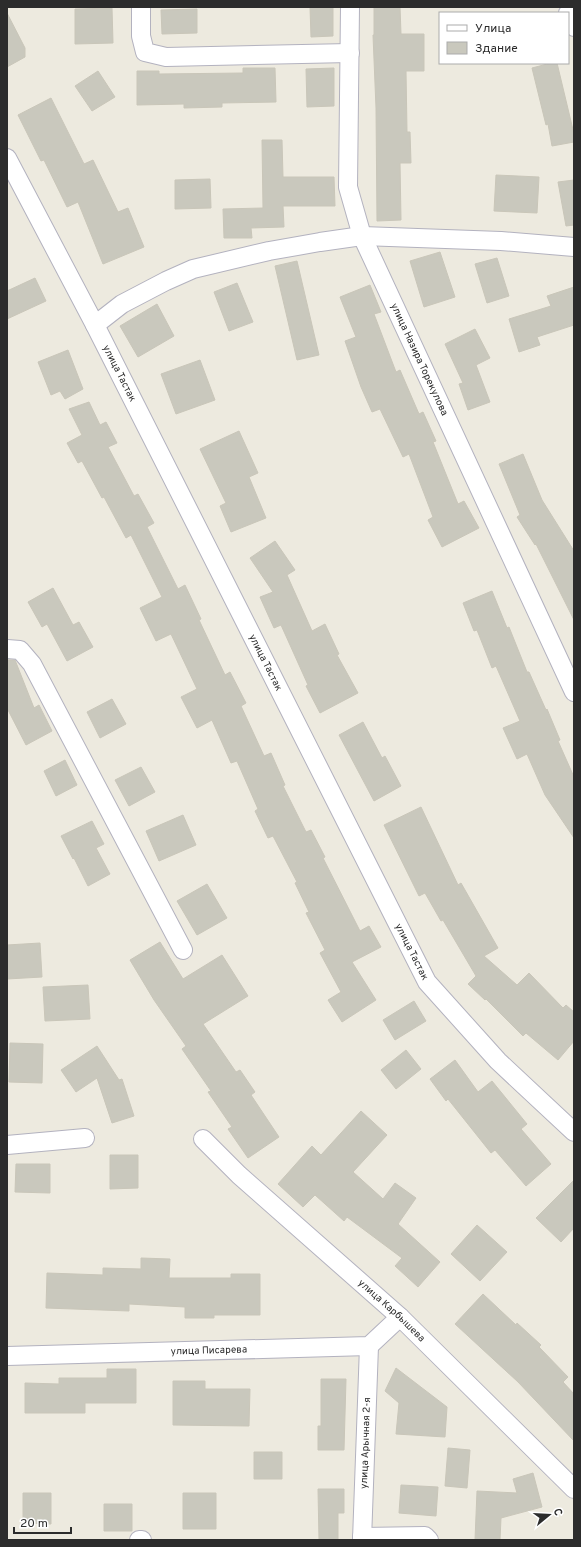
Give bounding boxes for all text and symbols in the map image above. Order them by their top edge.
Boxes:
legend [439,12,569,64]
text: Улица [475,21,511,37]
text: Здание [475,41,518,57]
street label: улица Назира Торекулова [388,301,451,418]
street label: улица Тастак [100,343,139,404]
street label: улица Тастак [246,632,286,693]
street label: улица Тастак [392,921,432,983]
street label: улица Карбышева [355,1276,428,1345]
street label: улица Писарева [171,1343,247,1358]
street label: улица Арычная 2-я [357,1397,374,1489]
north arrow [529,1495,569,1535]
text: С [550,1507,565,1518]
scale bar [14,1509,71,1535]
text: 20 m [20,1516,48,1532]

